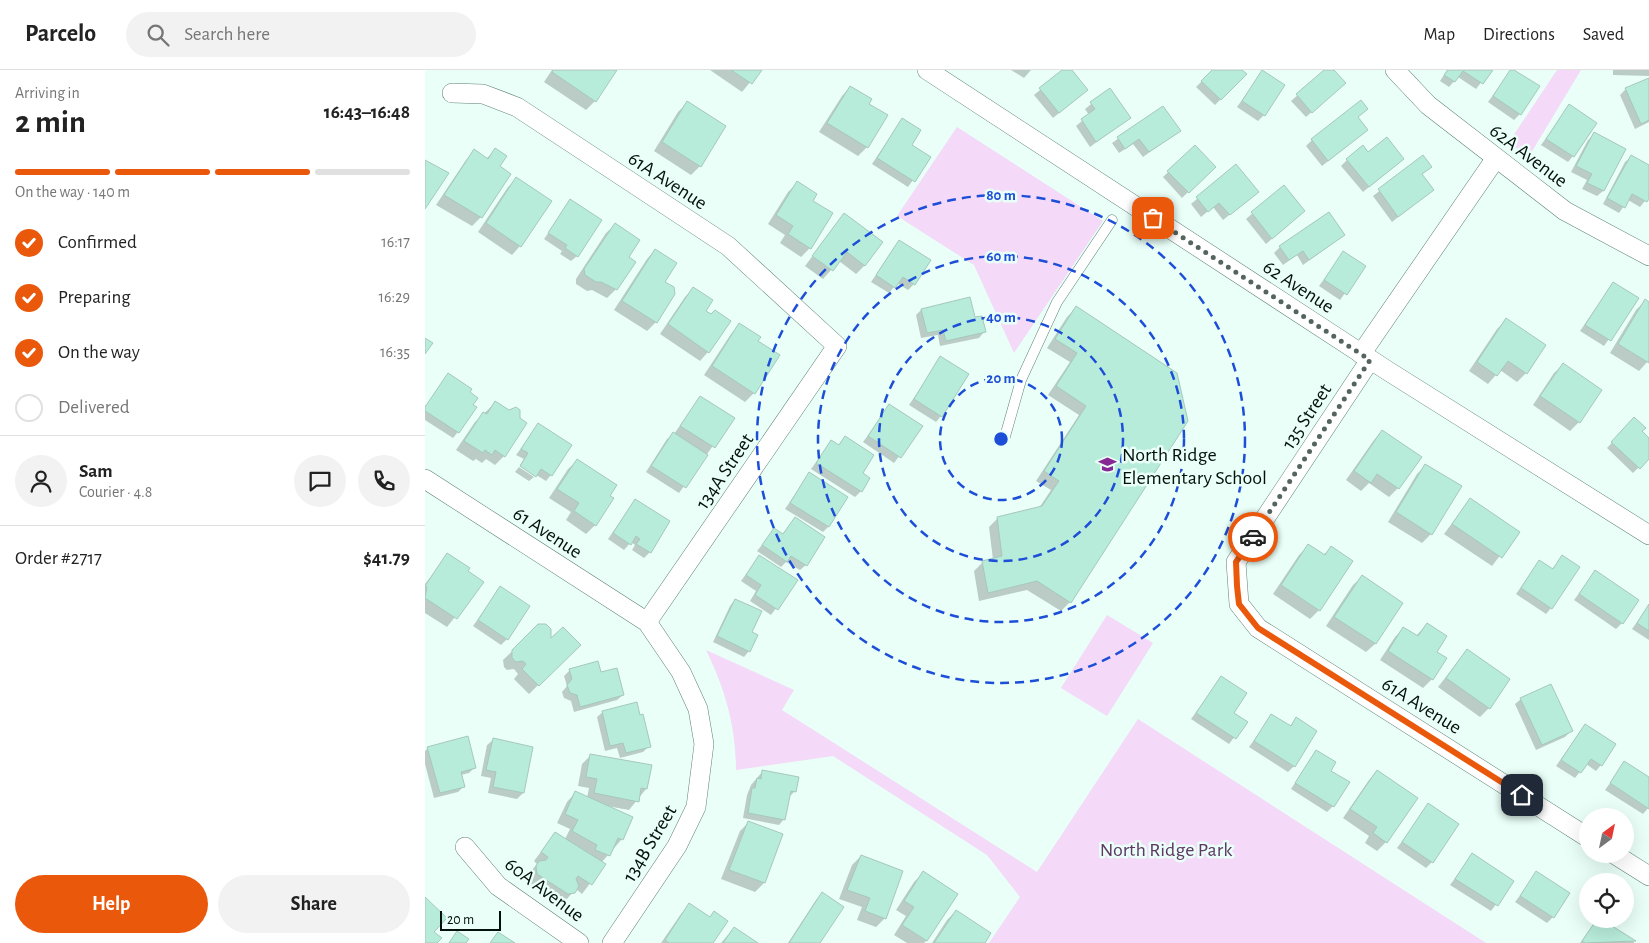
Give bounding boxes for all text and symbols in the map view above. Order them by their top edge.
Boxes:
search box [126,12,476,57]
icon: search [144,21,172,49]
text: Parcelo [25,22,96,46]
text: Search here [184,25,270,44]
text: Map [1424,26,1455,44]
text: Directions [1483,26,1555,44]
text: Saved [1583,26,1624,44]
text: Arriving in [15,85,80,101]
text: 16:43–16:48 [324,103,410,122]
text: 2 min [15,106,86,138]
street label: 62A Avenue [1486,120,1571,191]
street label: 61A Avenue [624,148,710,214]
text: On the way · 140 m [15,184,130,200]
text: 80 m [986,188,1016,203]
pin [1132,197,1174,239]
icon: bag [1139,204,1167,232]
icon: check [15,229,43,257]
text: Confirmed [58,233,137,252]
text: 16:17 [381,234,410,250]
text: 60 m [986,249,1016,264]
street label: 62 Avenue [1259,257,1337,317]
icon: check [15,284,43,312]
text: Preparing [58,288,131,307]
text: 16:29 [379,289,410,305]
text: 40 m [986,310,1016,325]
icon: check [15,339,43,367]
text: On the way [58,343,140,362]
text: 16:35 [380,344,410,360]
text: 20 m [986,371,1016,386]
street label: 135 Street [1278,380,1336,453]
text: Delivered [58,398,130,417]
street label: 134A Street [692,430,758,513]
centre of rings [992,430,1010,448]
place label: North Ridge Elementary School [1122,445,1267,488]
button: person [15,455,67,507]
button: chat [294,455,346,507]
button: phone [358,455,410,507]
school or university icon: North Ridge Elementary School [1098,455,1118,475]
text: Sam [79,462,113,481]
text: Courier · 4.8 [79,484,152,500]
street label: 61 Avenue [509,503,586,562]
courier [1228,512,1278,562]
icon: car [1239,523,1267,551]
text: Order #2717 [15,549,102,568]
text: $41.79 [363,549,410,568]
street label: 61A Avenue [1378,674,1465,738]
pin [1501,774,1543,816]
icon: home [1508,781,1536,809]
street label: 134B Street [619,801,681,885]
north arrow [1579,808,1634,862]
map controls [1579,808,1634,928]
park label: North Ridge Park [1100,840,1232,860]
street label: 60A Avenue [501,854,588,926]
button: locate [1579,873,1634,928]
button: Help [15,875,208,933]
button: Share [218,875,410,933]
scale bar [440,908,501,931]
text: 20 m [447,913,474,927]

